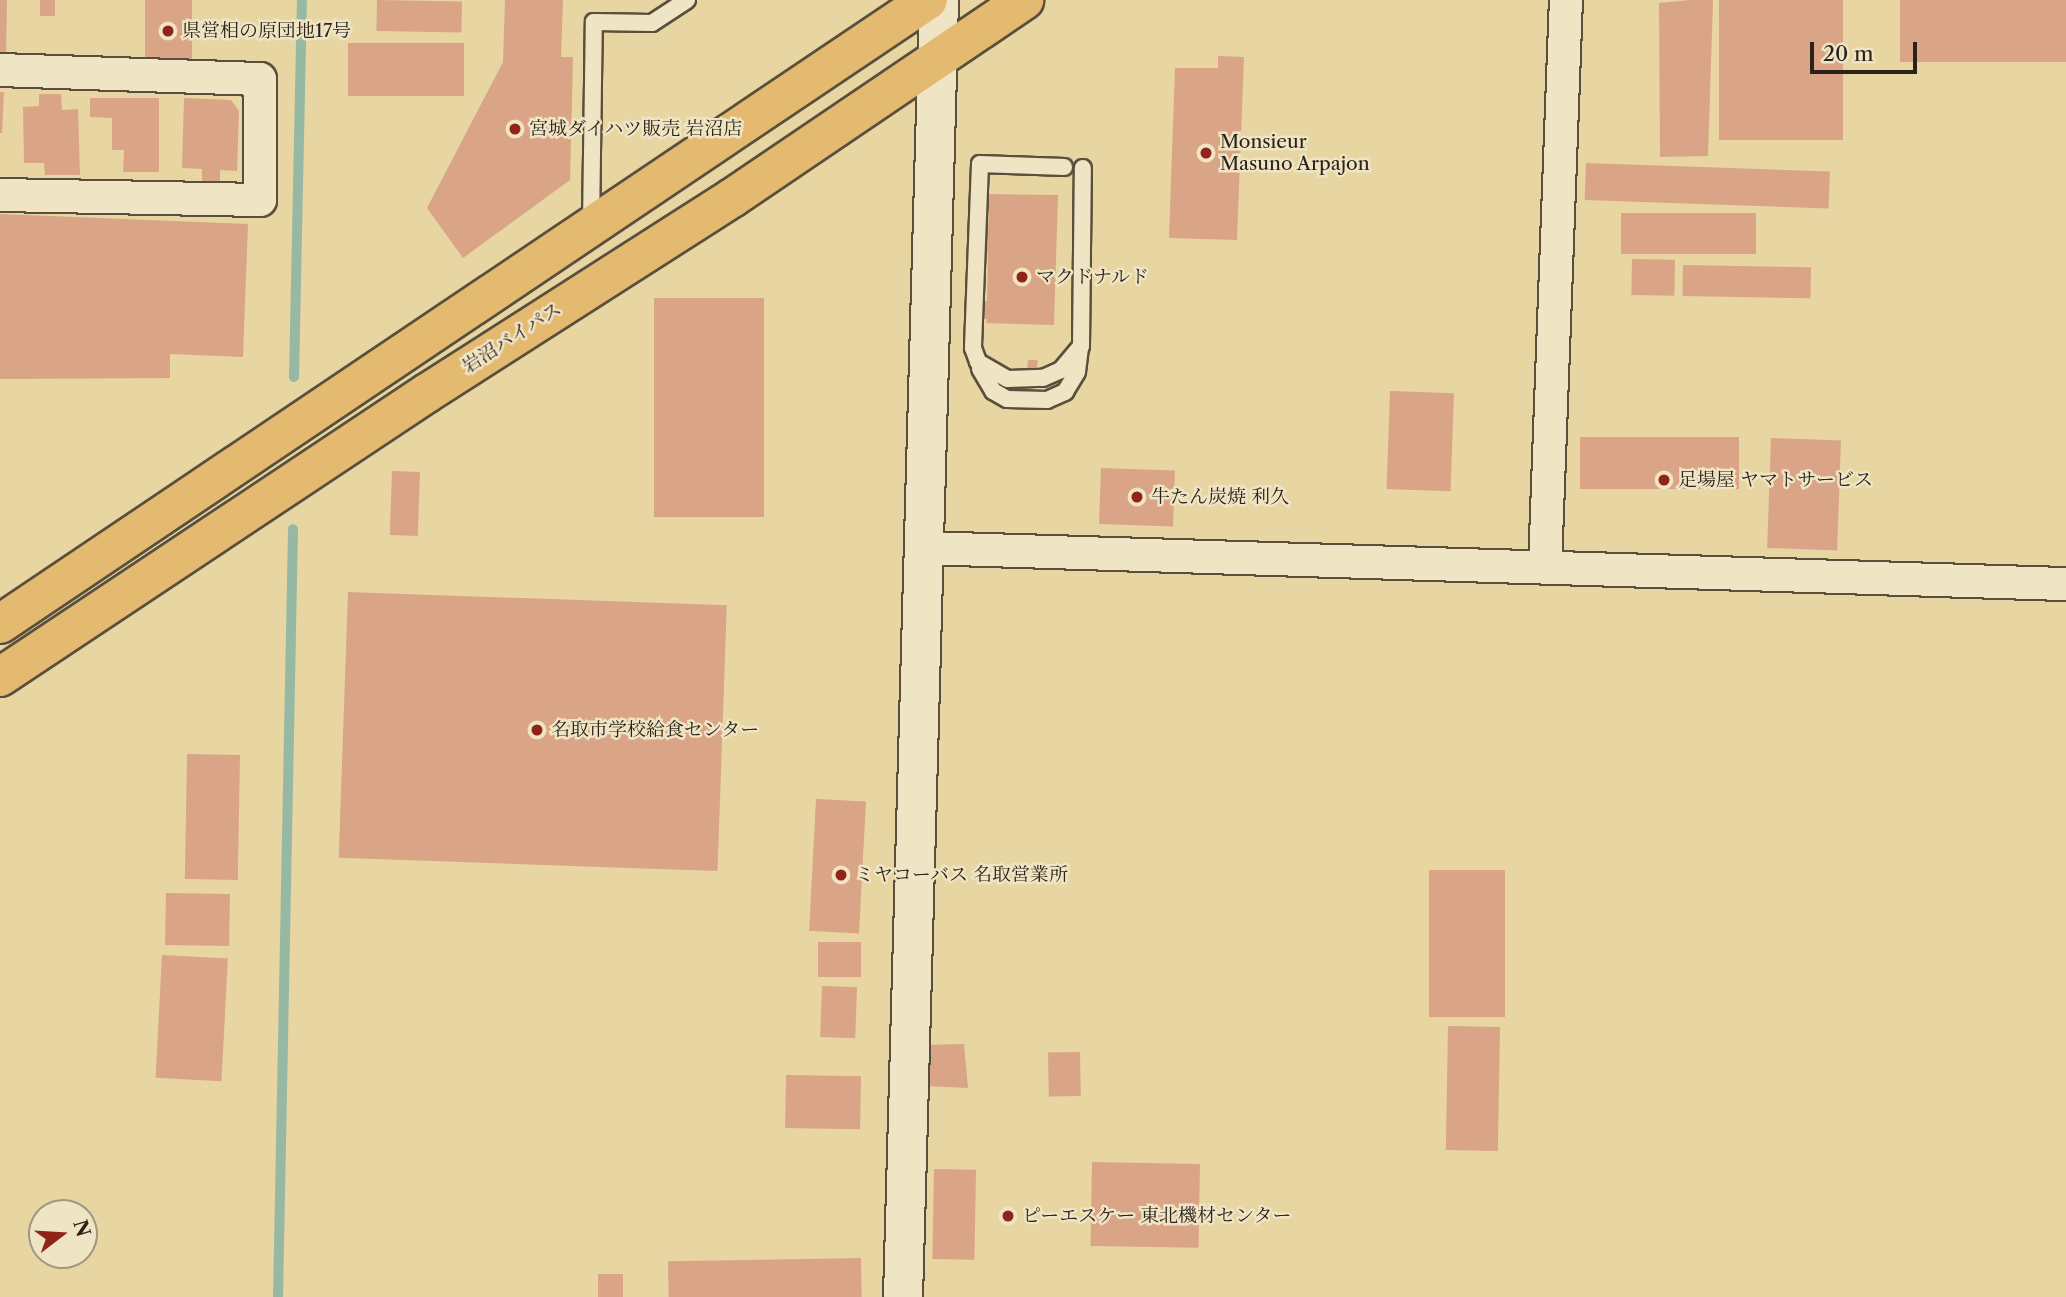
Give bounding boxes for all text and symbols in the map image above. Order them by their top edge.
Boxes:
place label: 県営相の原団地17号 [182,20,351,42]
marker: 県営相の原団地17号 [160,23,176,39]
scale bar [1814,28,1921,72]
text: 20 m [1823,41,1874,66]
place label: 宮城ダイハツ販売 岩沼店 [529,118,743,140]
marker: 宮城ダイハツ販売 岩沼店 [507,121,523,137]
place label: Monsieur Masuno Arpajon [1220,131,1370,175]
marker: Monsieur Masuno Arpajon [1198,145,1214,161]
place label: マクドナルド [1036,266,1150,288]
marker: マクドナルド [1014,269,1030,285]
street label: 岩沼バイパス [458,297,566,379]
place label: 足場屋 ヤマトサービス [1678,469,1873,491]
marker: 足場屋 ヤマトサービス [1656,472,1672,488]
place label: 牛たん炭焼 利久 [1151,486,1289,508]
marker: 牛たん炭焼 利久 [1129,489,1145,505]
place label: 名取市学校給食センター [551,719,760,741]
marker: 名取市学校給食センター [529,722,545,738]
place label: ミヤコーバス 名取営業所 [855,864,1069,886]
marker: ミヤコーバス 名取営業所 [833,867,849,883]
north arrow [28,1199,98,1269]
place label: ピーエスケー 東北機材センター [1022,1205,1292,1227]
marker: ピーエスケー 東北機材センター [1000,1208,1016,1224]
text: N [68,1217,95,1240]

